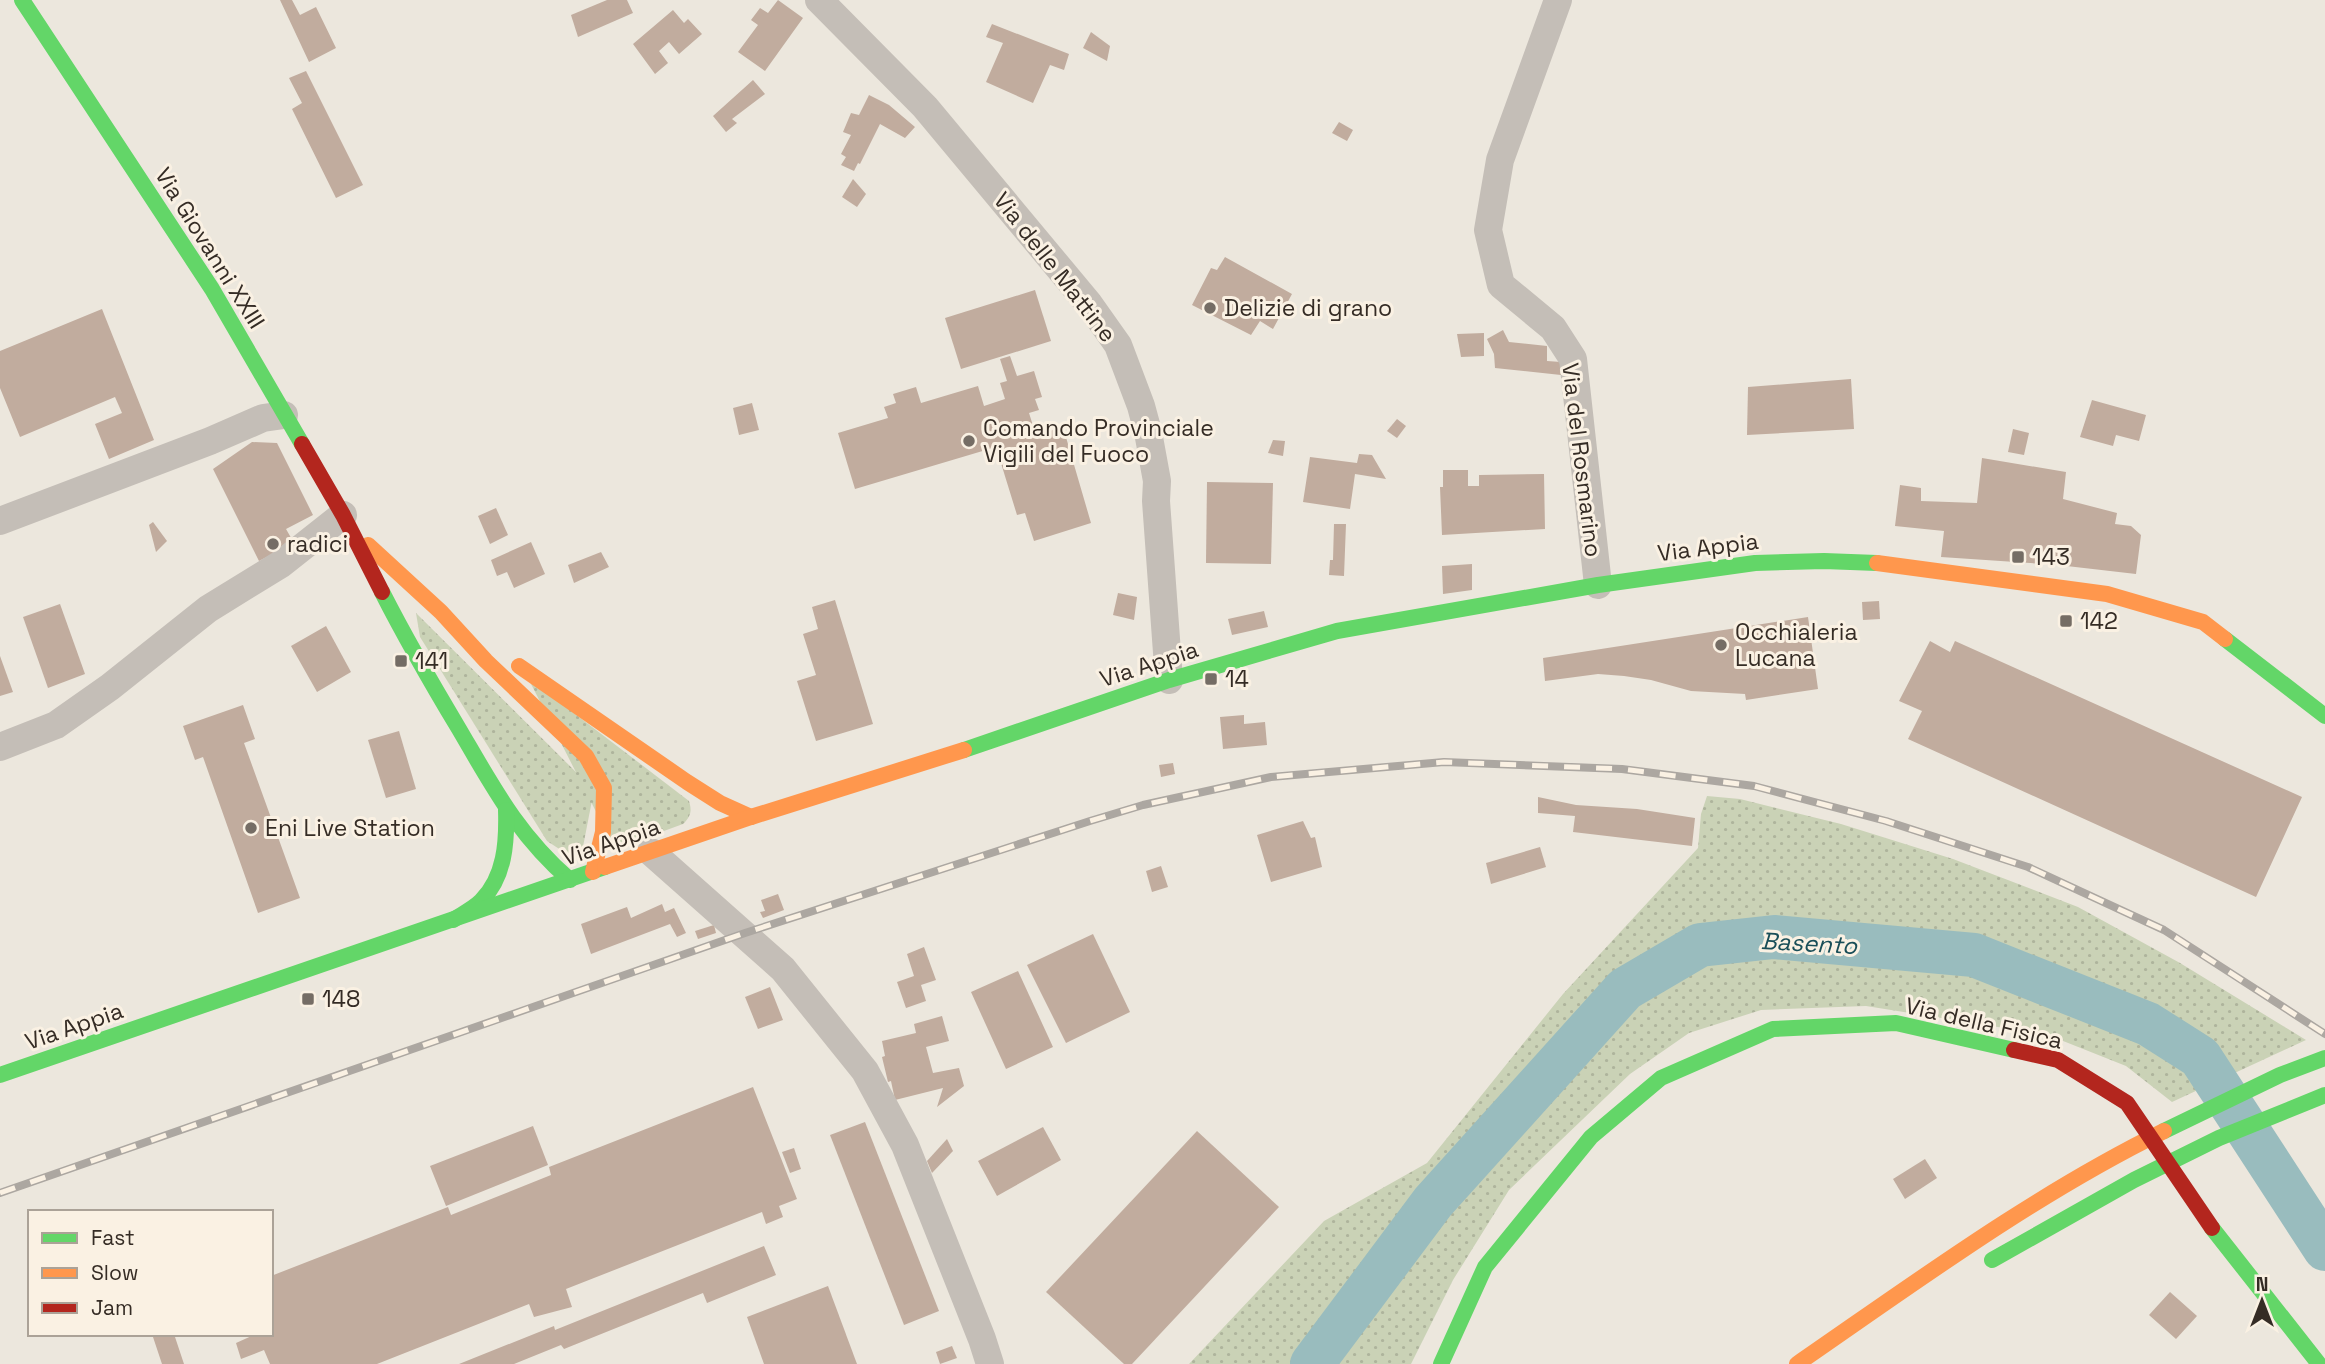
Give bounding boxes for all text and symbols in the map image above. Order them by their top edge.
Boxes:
street label: Via Giovanni XXIII [148,162,272,334]
street label: Via delle Mattine [987,186,1123,348]
place label: Delizie di grano [1224,293,1392,323]
marker: Delizie di grano [1202,300,1218,316]
street label: Via del Rosmarino [1555,361,1609,559]
place label: Comando Provinciale Vigili del Fuoco [983,413,1214,469]
marker: Comando Provinciale Vigili del Fuoco [961,433,977,449]
street label: Via Appia [1656,526,1760,568]
place label: radici [287,529,348,559]
marker: radici [265,536,281,552]
place label: 143 [2032,542,2070,572]
marker: 143 [2010,549,2026,565]
place label: 142 [2080,606,2118,636]
marker: 142 [2058,613,2074,629]
place label: Occhialeria Lucana [1735,617,1858,673]
street label: Via Appia [1096,634,1202,694]
marker: Occhialeria Lucana [1713,637,1729,653]
place label: 141 [415,646,448,676]
marker: 141 [393,653,409,669]
place label: 14 [1225,664,1249,694]
marker: 14 [1203,671,1219,687]
street label: Via Appia [558,811,664,873]
place label: Eni Live Station [265,813,435,843]
marker: Eni Live Station [243,820,259,836]
water label: Basento [1760,925,1859,961]
place label: 148 [322,984,360,1014]
street label: Via della Fisica [1902,990,2066,1056]
marker: 148 [300,991,316,1007]
street label: Via Appia [21,995,127,1057]
legend [28,1210,273,1336]
text: Fast [91,1224,135,1251]
text: Slow [91,1259,139,1286]
north arrow [2227,1266,2297,1336]
text: N [2256,1272,2268,1297]
text: Jam [91,1294,133,1321]

